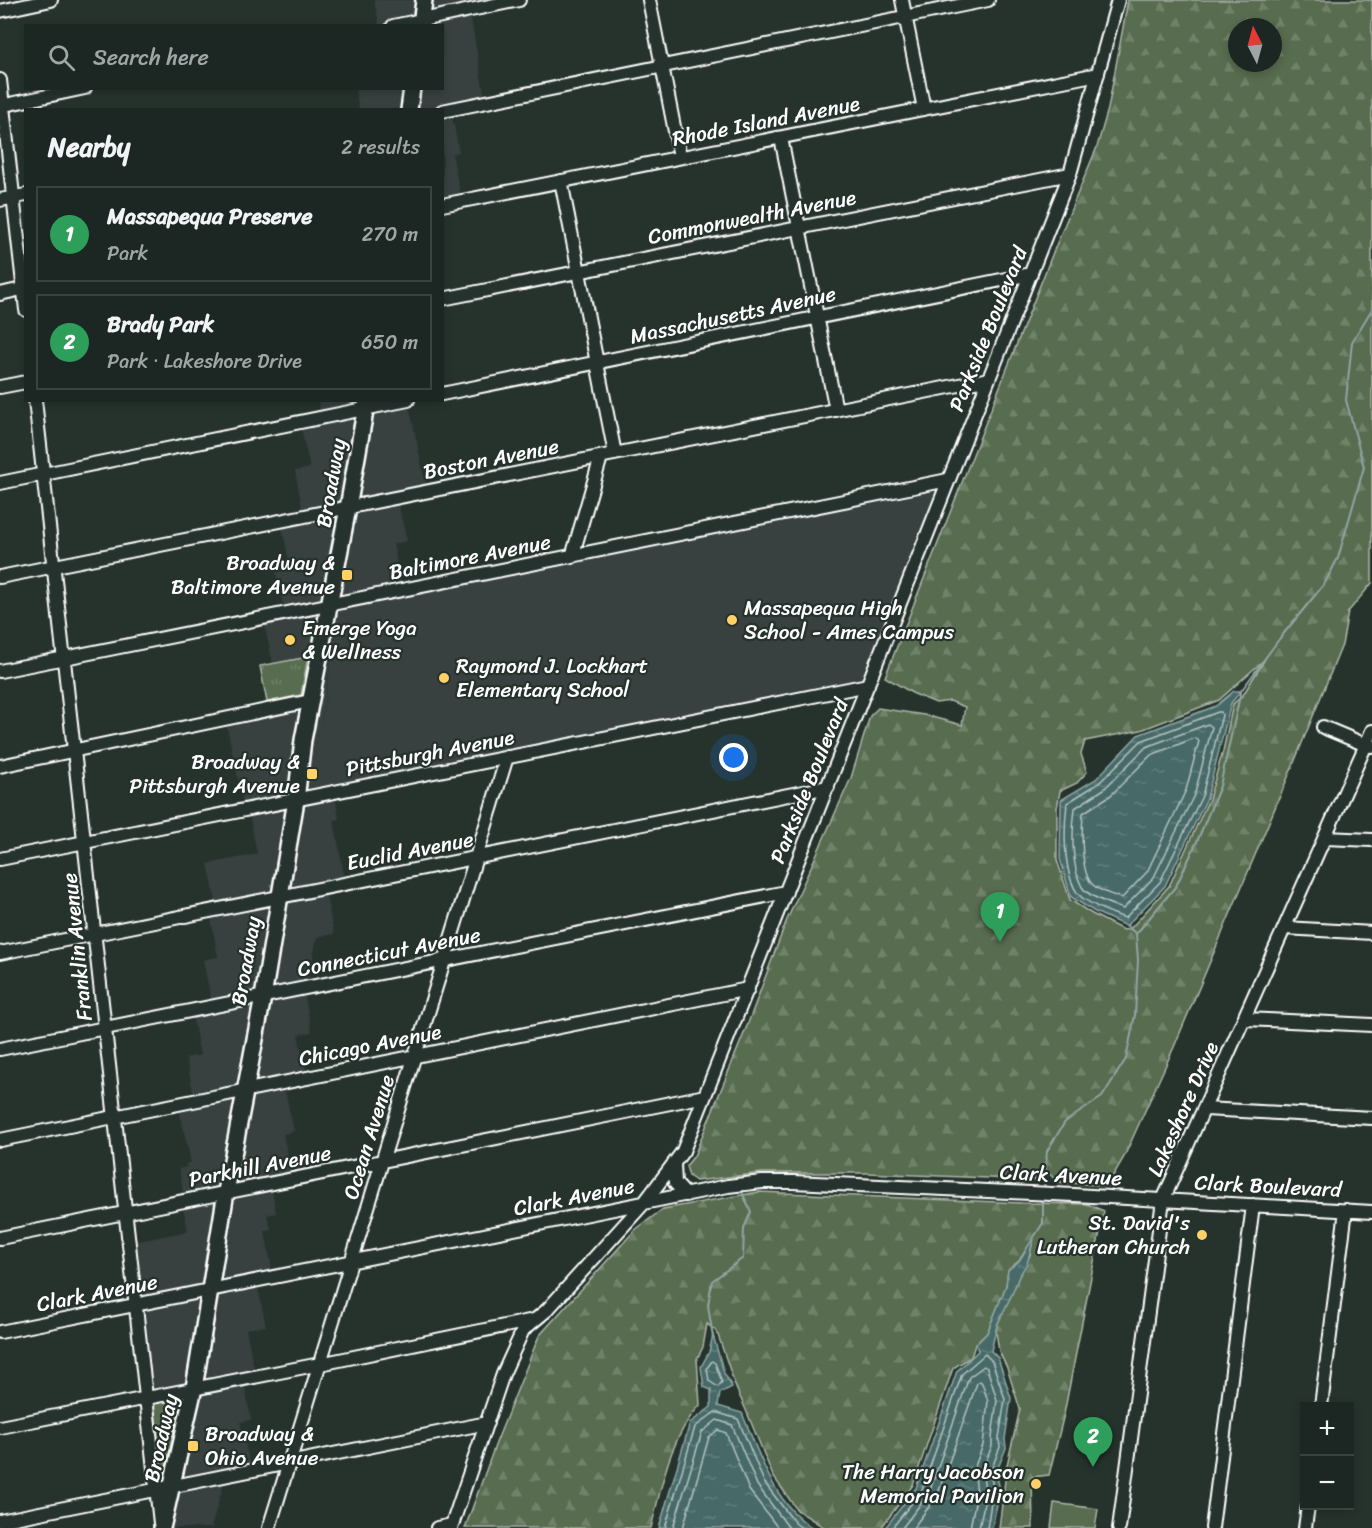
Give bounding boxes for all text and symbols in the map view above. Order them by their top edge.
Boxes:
north arrow [1228,18,1282,72]
search box [24,24,444,90]
text: Search here [93,38,209,77]
icon: search [45,41,78,74]
street label: Rhode Island Avenue [669,84,863,158]
text: Nearby [48,124,130,170]
text: 2 results [341,130,420,165]
street label: Commonwealth Avenue [645,178,859,256]
text: Massapequa Preserve [107,197,313,236]
text: 1 [65,217,74,252]
text: 270 m [362,217,418,252]
text: Park [107,236,148,271]
street label: Parkside Boulevard [938,239,1039,417]
street label: Massachusetts Avenue [626,275,840,355]
text: Brady Park [107,305,214,344]
text: 2 [64,325,75,360]
text: 650 m [361,325,418,360]
text: Park · Lakeshore Drive [107,344,302,379]
street label: Boston Avenue [420,427,562,491]
street label: Broadway [304,435,358,531]
street label: Baltimore Avenue [386,523,554,591]
place label: Broadway & Baltimore Avenue [171,544,335,606]
marker: Broadway & Baltimore Avenue [340,568,354,582]
place label: Massapequa High School - Ames Campus [744,589,955,651]
place label: Emerge Yoga & Wellness [302,609,417,671]
marker: Massapequa High School - Ames Campus [725,613,739,627]
marker: Emerge Yoga & Wellness [283,633,297,647]
place label: Raymond J. Lockhart Elementary School [456,647,648,709]
marker: Raymond J. Lockhart Elementary School [437,671,451,685]
street label: Parkside Boulevard [759,691,860,869]
street label: Pittsburgh Avenue [343,718,517,788]
place label: Broadway & Pittsburgh Avenue [129,743,300,805]
your location [719,743,748,772]
marker: Broadway & Pittsburgh Avenue [305,767,319,781]
street label: Euclid Avenue [343,820,477,882]
street label: Franklin Avenue [50,871,104,1023]
pin: 1 [980,892,1020,942]
street label: Broadway [219,913,273,1009]
street label: Connecticut Avenue [294,916,484,988]
street label: Chicago Avenue [295,1013,445,1077]
street label: Lakeshore Drive [1136,1035,1230,1183]
street label: Ocean Avenue [332,1070,406,1204]
street label: Parkhill Avenue [186,1134,335,1198]
street label: Clark Avenue [999,1153,1123,1197]
street label: Clark Boulevard [1194,1163,1344,1209]
street label: Clark Avenue [510,1167,638,1227]
place label: St. David's Lutheran Church [1037,1204,1190,1266]
marker: St. David's Lutheran Church [1195,1228,1209,1242]
street label: Clark Avenue [33,1263,161,1323]
street label: Broadway [132,1390,190,1486]
map controls [1300,1402,1354,1510]
button: + [1300,1402,1354,1456]
place label: Broadway & Ohio Avenue [205,1415,319,1477]
pin: 2 [1074,1418,1112,1467]
marker: Broadway & Ohio Avenue [186,1439,200,1453]
place label: The Harry Jacobson Memorial Pavilion [842,1453,1024,1515]
button: − [1300,1456,1354,1510]
marker: The Harry Jacobson Memorial Pavilion [1029,1477,1043,1491]

